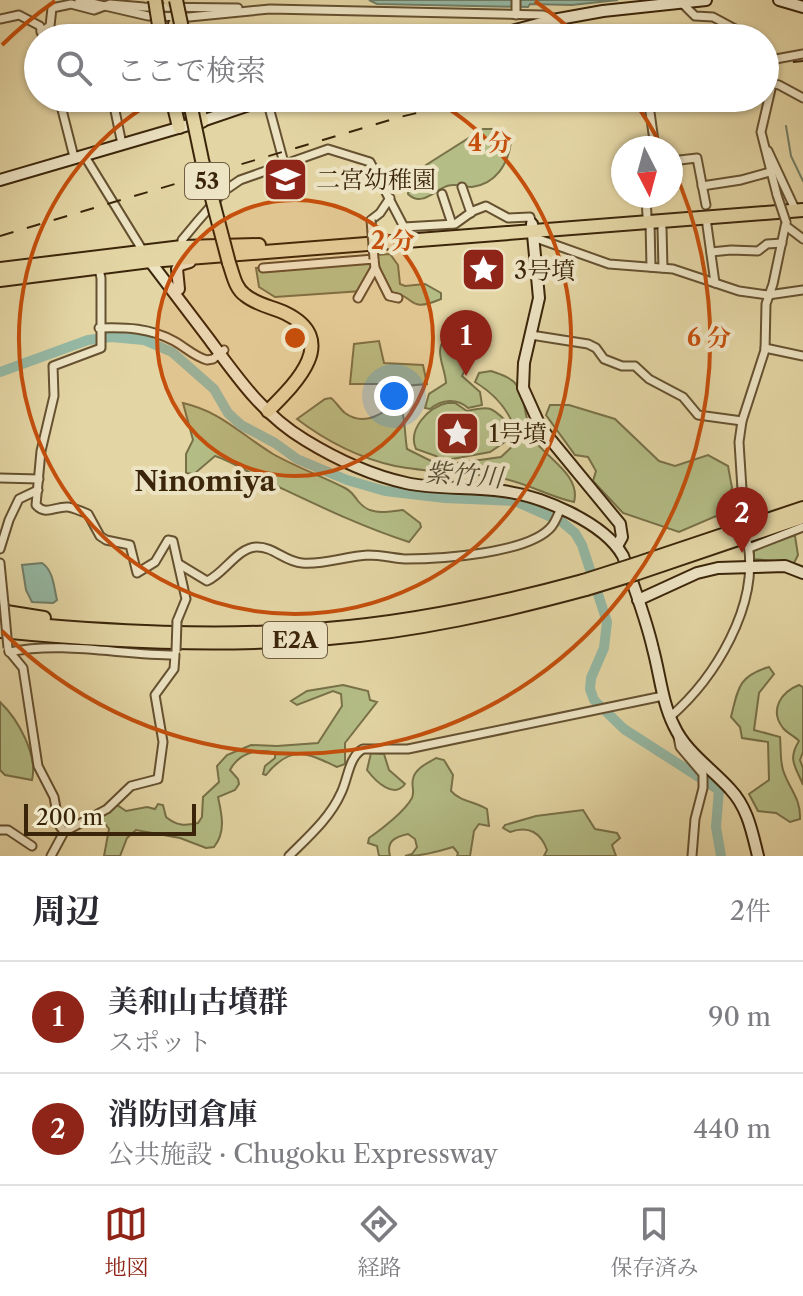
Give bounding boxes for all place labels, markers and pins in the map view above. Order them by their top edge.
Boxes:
school or university icon: 二宮幼稚園 [261,155,309,203]
place label: 二宮幼稚園 [316,165,436,194]
place icon: 3号墳 [459,246,507,294]
place label: 3号墳 [514,256,575,285]
pin: 1 [440,310,492,376]
centre of rings [281,324,309,352]
place icon: 1号墳 [434,409,482,457]
place label: 1号墳 [489,419,547,448]
pin: 2 [716,487,768,553]

